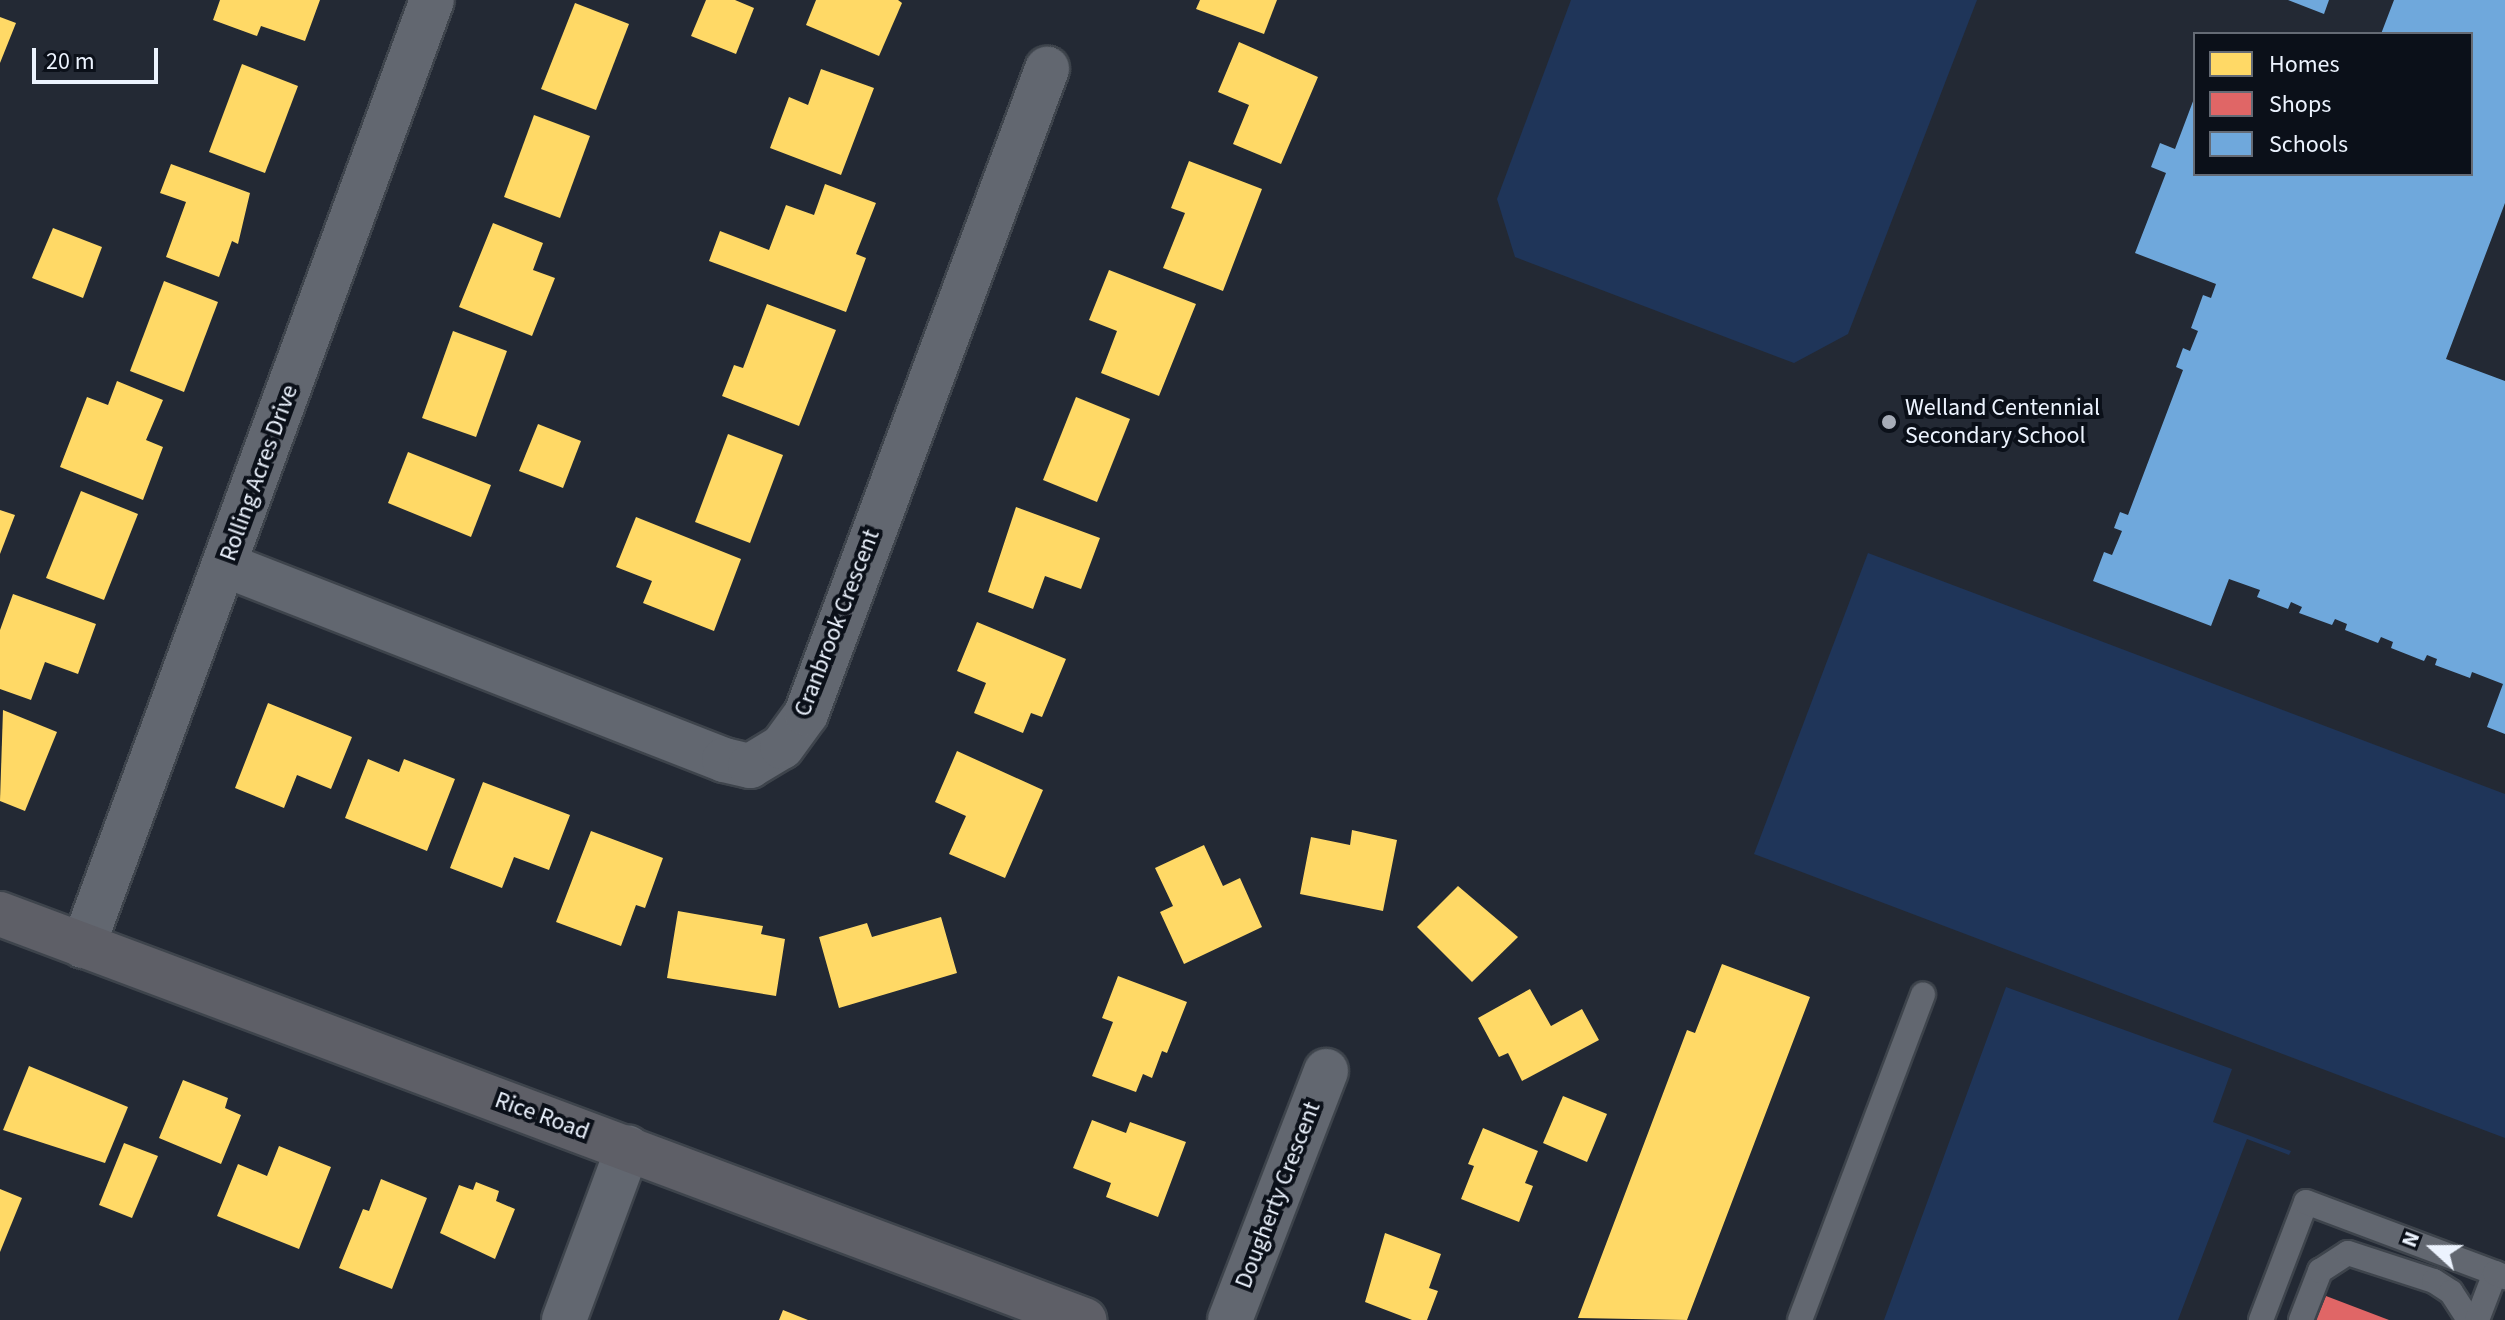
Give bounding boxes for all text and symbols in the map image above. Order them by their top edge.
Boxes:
scale bar [36,32,162,82]
legend [2193,32,2473,176]
text: 20 m [46,44,95,79]
text: Homes [2269,47,2340,82]
text: Shops [2269,87,2331,122]
text: Schools [2269,127,2348,162]
street label: Rolling Acres Drive [214,381,304,565]
place label: Welland Centennial Secondary School [1905,394,2100,450]
marker: Welland Centennial Secondary School [1880,413,1898,431]
street label: Cranbrook Crescent [788,525,886,721]
street label: Rice Road [491,1086,593,1146]
street label: Dougherty Crescent [1229,1098,1327,1292]
north arrow [2393,1208,2473,1288]
text: N [2393,1227,2428,1252]

